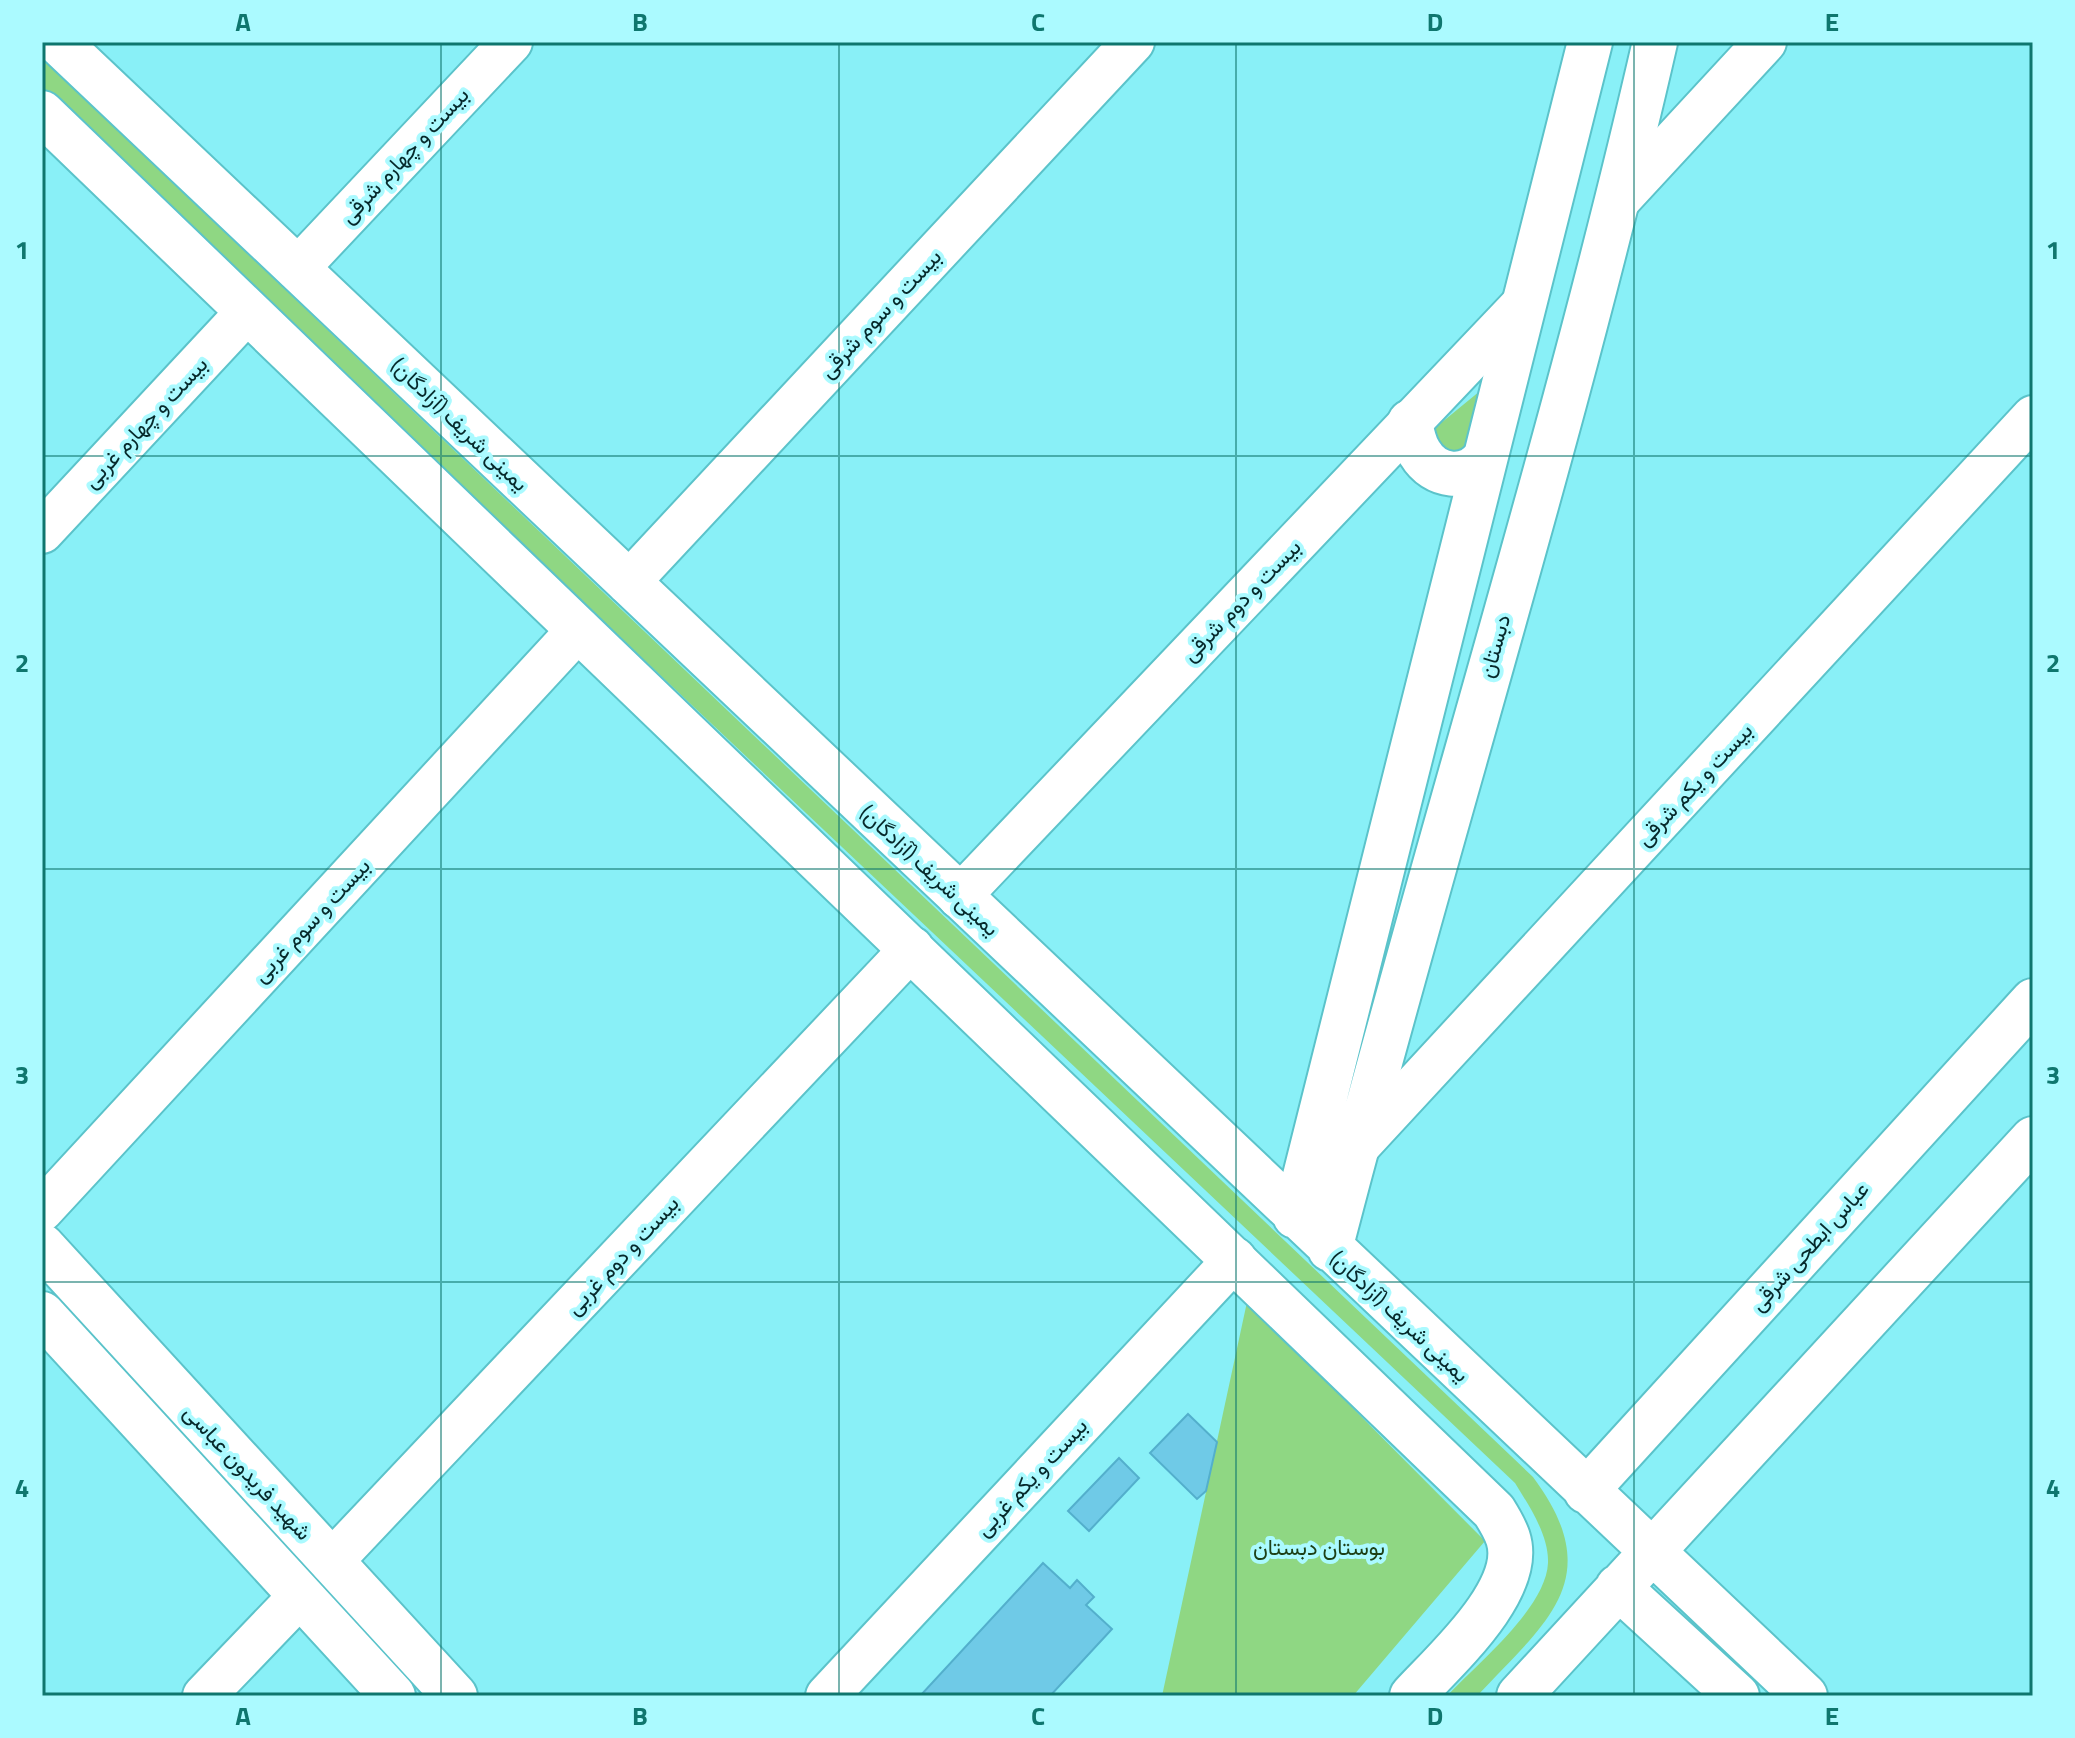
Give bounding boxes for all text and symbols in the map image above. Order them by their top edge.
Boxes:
text: A [235,2,251,41]
text: B [632,2,648,41]
text: C [1031,2,1045,41]
text: D [1427,2,1443,41]
text: E [1825,2,1839,41]
street label: بیست و چهارم شرقی [331,79,477,231]
text: 1 [15,230,29,269]
text: 1 [2046,230,2060,269]
street label: بیست و سوم شرقی [811,240,949,386]
street label: بیست و چهارم غربی [74,348,216,496]
street label: یمینی شریف (آزادگان) [383,349,537,499]
street label: بیست و دوم شرقی [1173,531,1309,669]
street label: دبستان [1469,610,1519,682]
text: 2 [15,643,29,682]
text: 2 [2046,643,2060,682]
street label: بیست و یکم شرقی [1628,714,1760,854]
street label: یمینی شریف (آزادگان) [852,796,1008,944]
street label: بیست و سوم غربی [244,850,378,990]
text: 3 [15,1055,29,1094]
text: 3 [2046,1055,2060,1094]
street label: عباس ابطحی شرقی [1741,1173,1877,1319]
street label: بیست و دوم غربی [557,1187,687,1323]
street label: یمینی شریف (آزادگان) [1322,1242,1478,1390]
street label: شهید فریدون عباسی [176,1396,320,1548]
street label: بیست و یکم غربی [967,1410,1095,1544]
text: 4 [15,1468,29,1507]
text: 4 [2046,1468,2060,1507]
park label: بوستان دبستان [1253,1530,1385,1564]
text: A [235,1696,251,1735]
text: B [632,1696,648,1735]
text: C [1031,1696,1045,1735]
text: D [1427,1696,1443,1735]
text: E [1825,1696,1839,1735]

